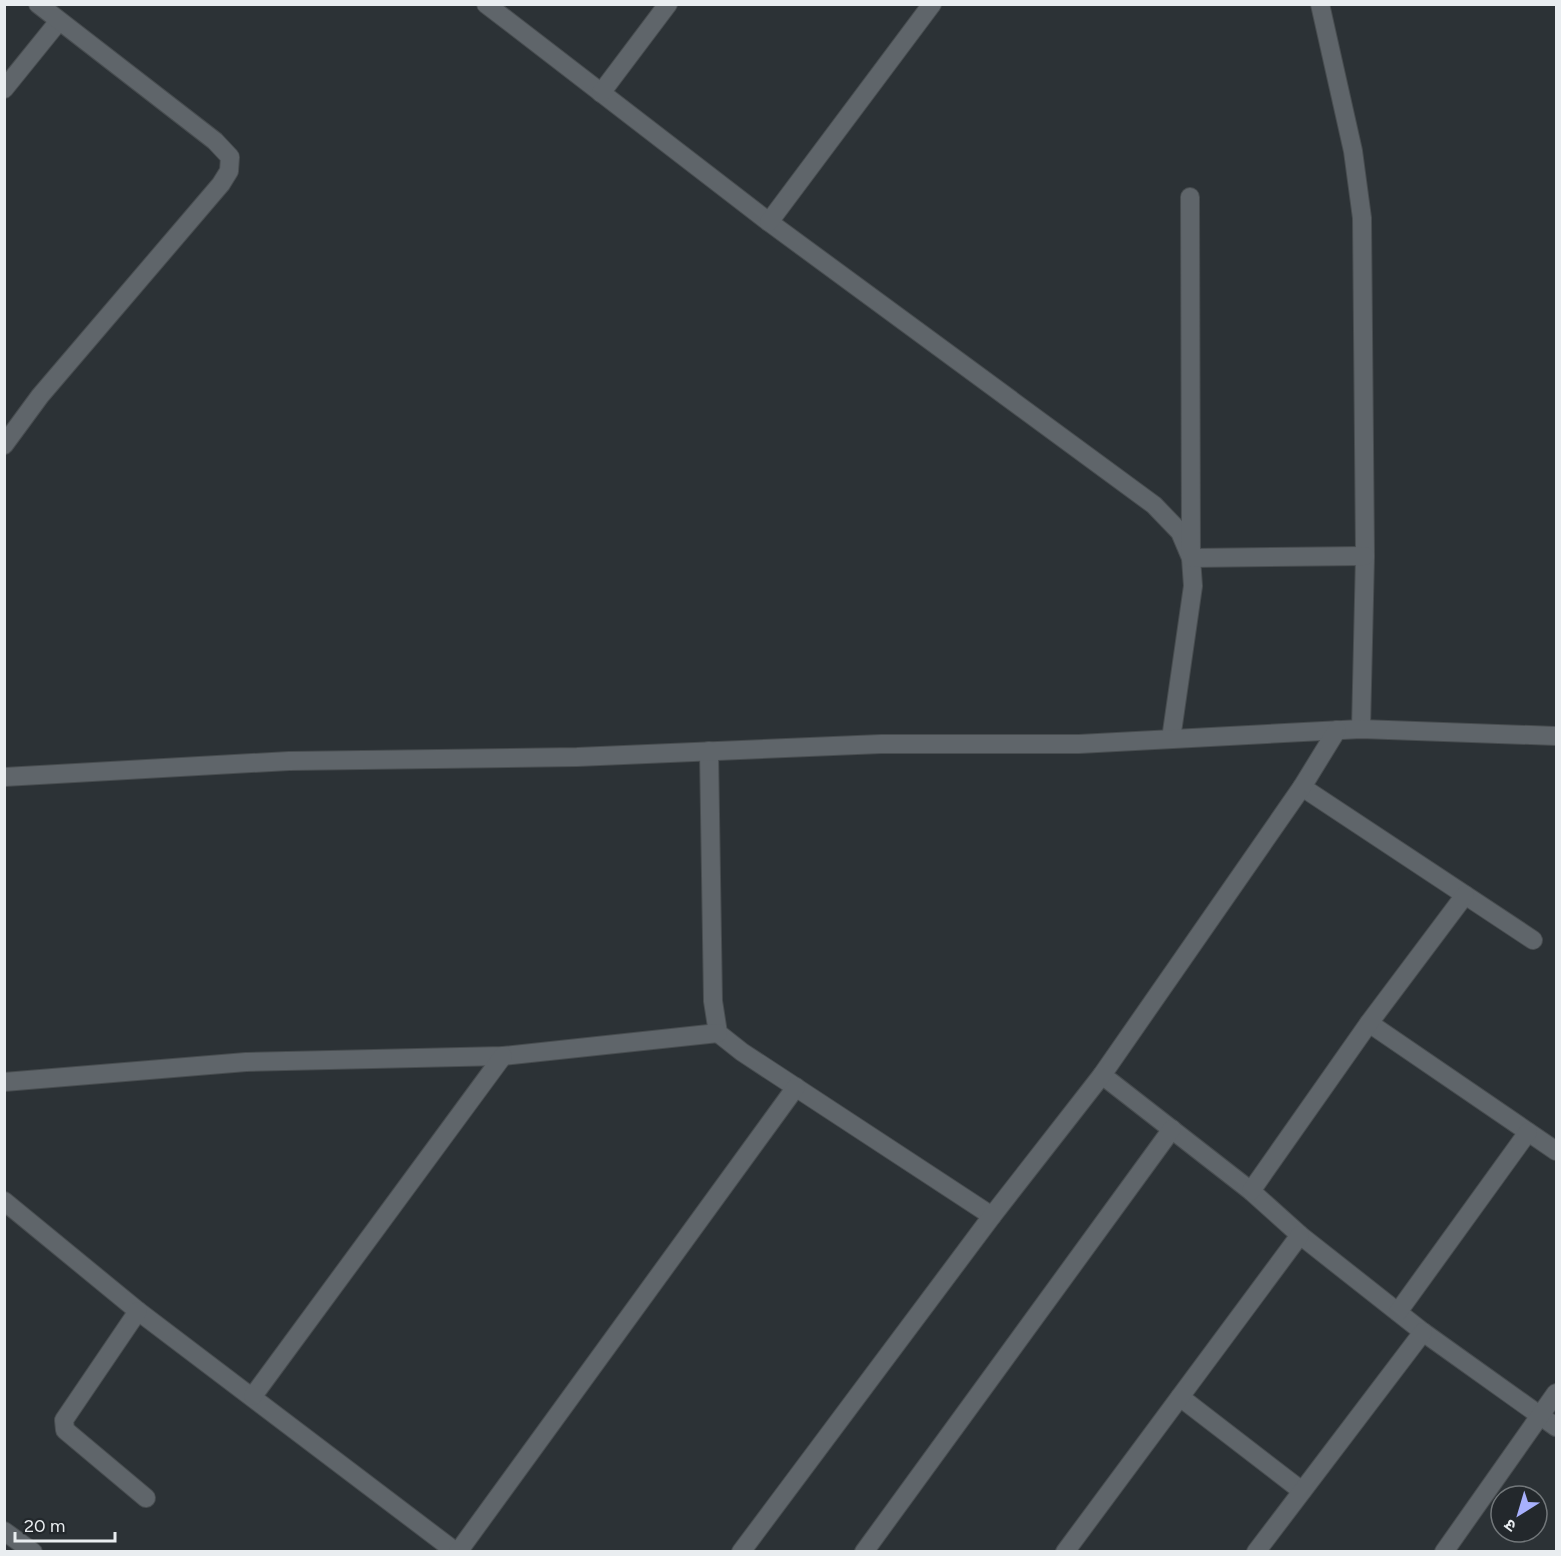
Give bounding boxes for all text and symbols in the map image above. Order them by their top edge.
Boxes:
north arrow [1489,1484,1549,1544]
scale bar [15,1505,116,1543]
text: 20 m [24,1515,65,1537]
text: उ [1500,1515,1520,1536]

